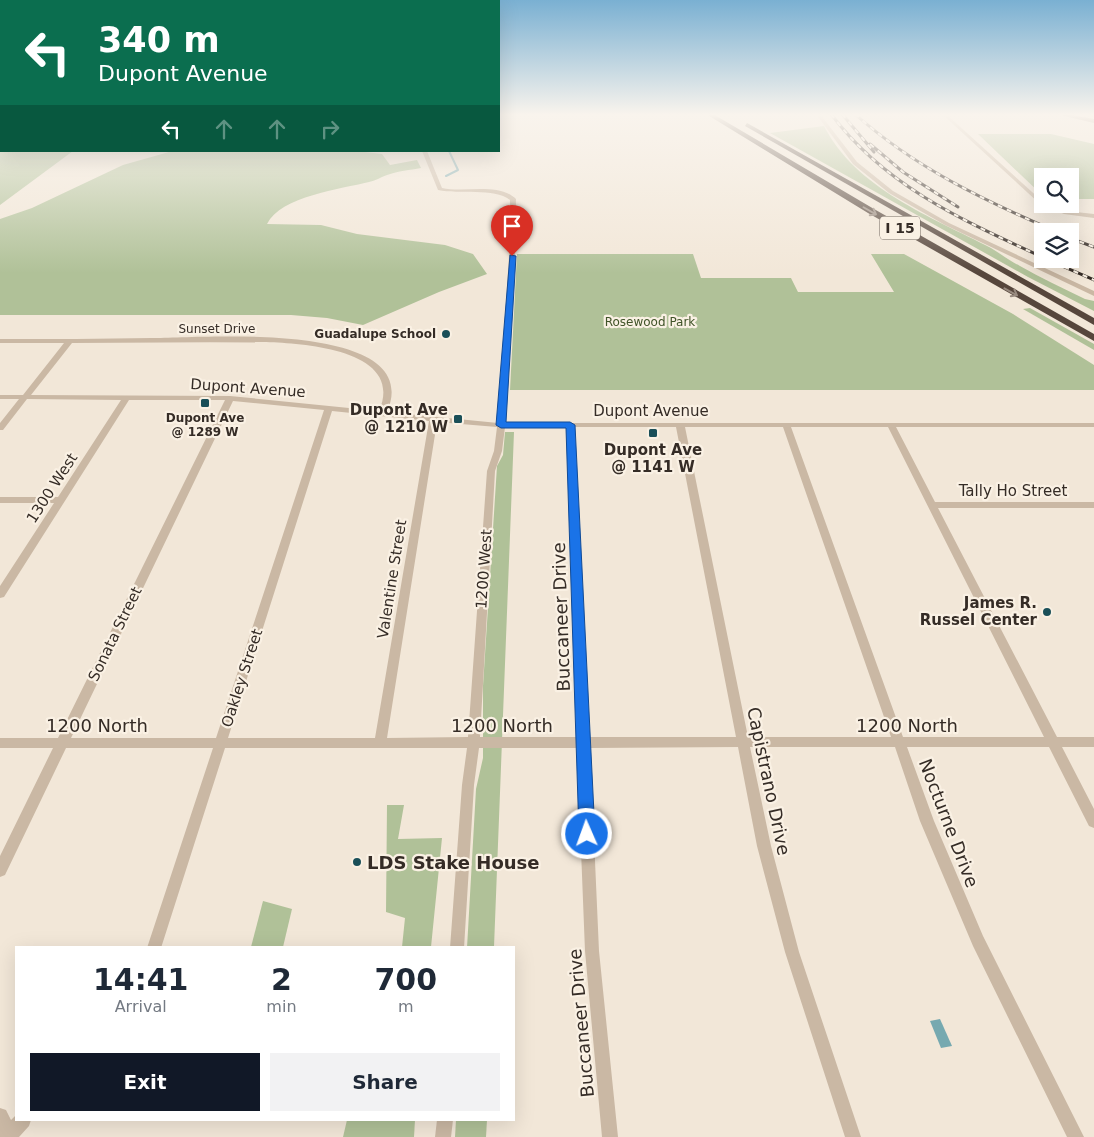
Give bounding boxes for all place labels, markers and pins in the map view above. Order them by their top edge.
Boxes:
pin [491,205,533,256]
place label: Guadalupe School [314,327,436,341]
marker: Guadalupe School [440,328,452,340]
marker: Dupont Ave @ 1289 W [199,397,211,409]
place label: Dupont Ave @ 1210 W [350,401,448,436]
place label: Dupont Ave @ 1289 W [166,411,244,439]
marker: Dupont Ave @ 1210 W [452,413,464,425]
marker: Dupont Ave @ 1141 W [647,427,659,439]
place label: Dupont Ave @ 1141 W [604,441,702,476]
place label: James R. Russel Center [920,594,1038,629]
marker: James R. Russel Center [1041,606,1053,618]
place label: LDS Stake House [367,852,540,873]
marker: LDS Stake House [351,856,363,868]

